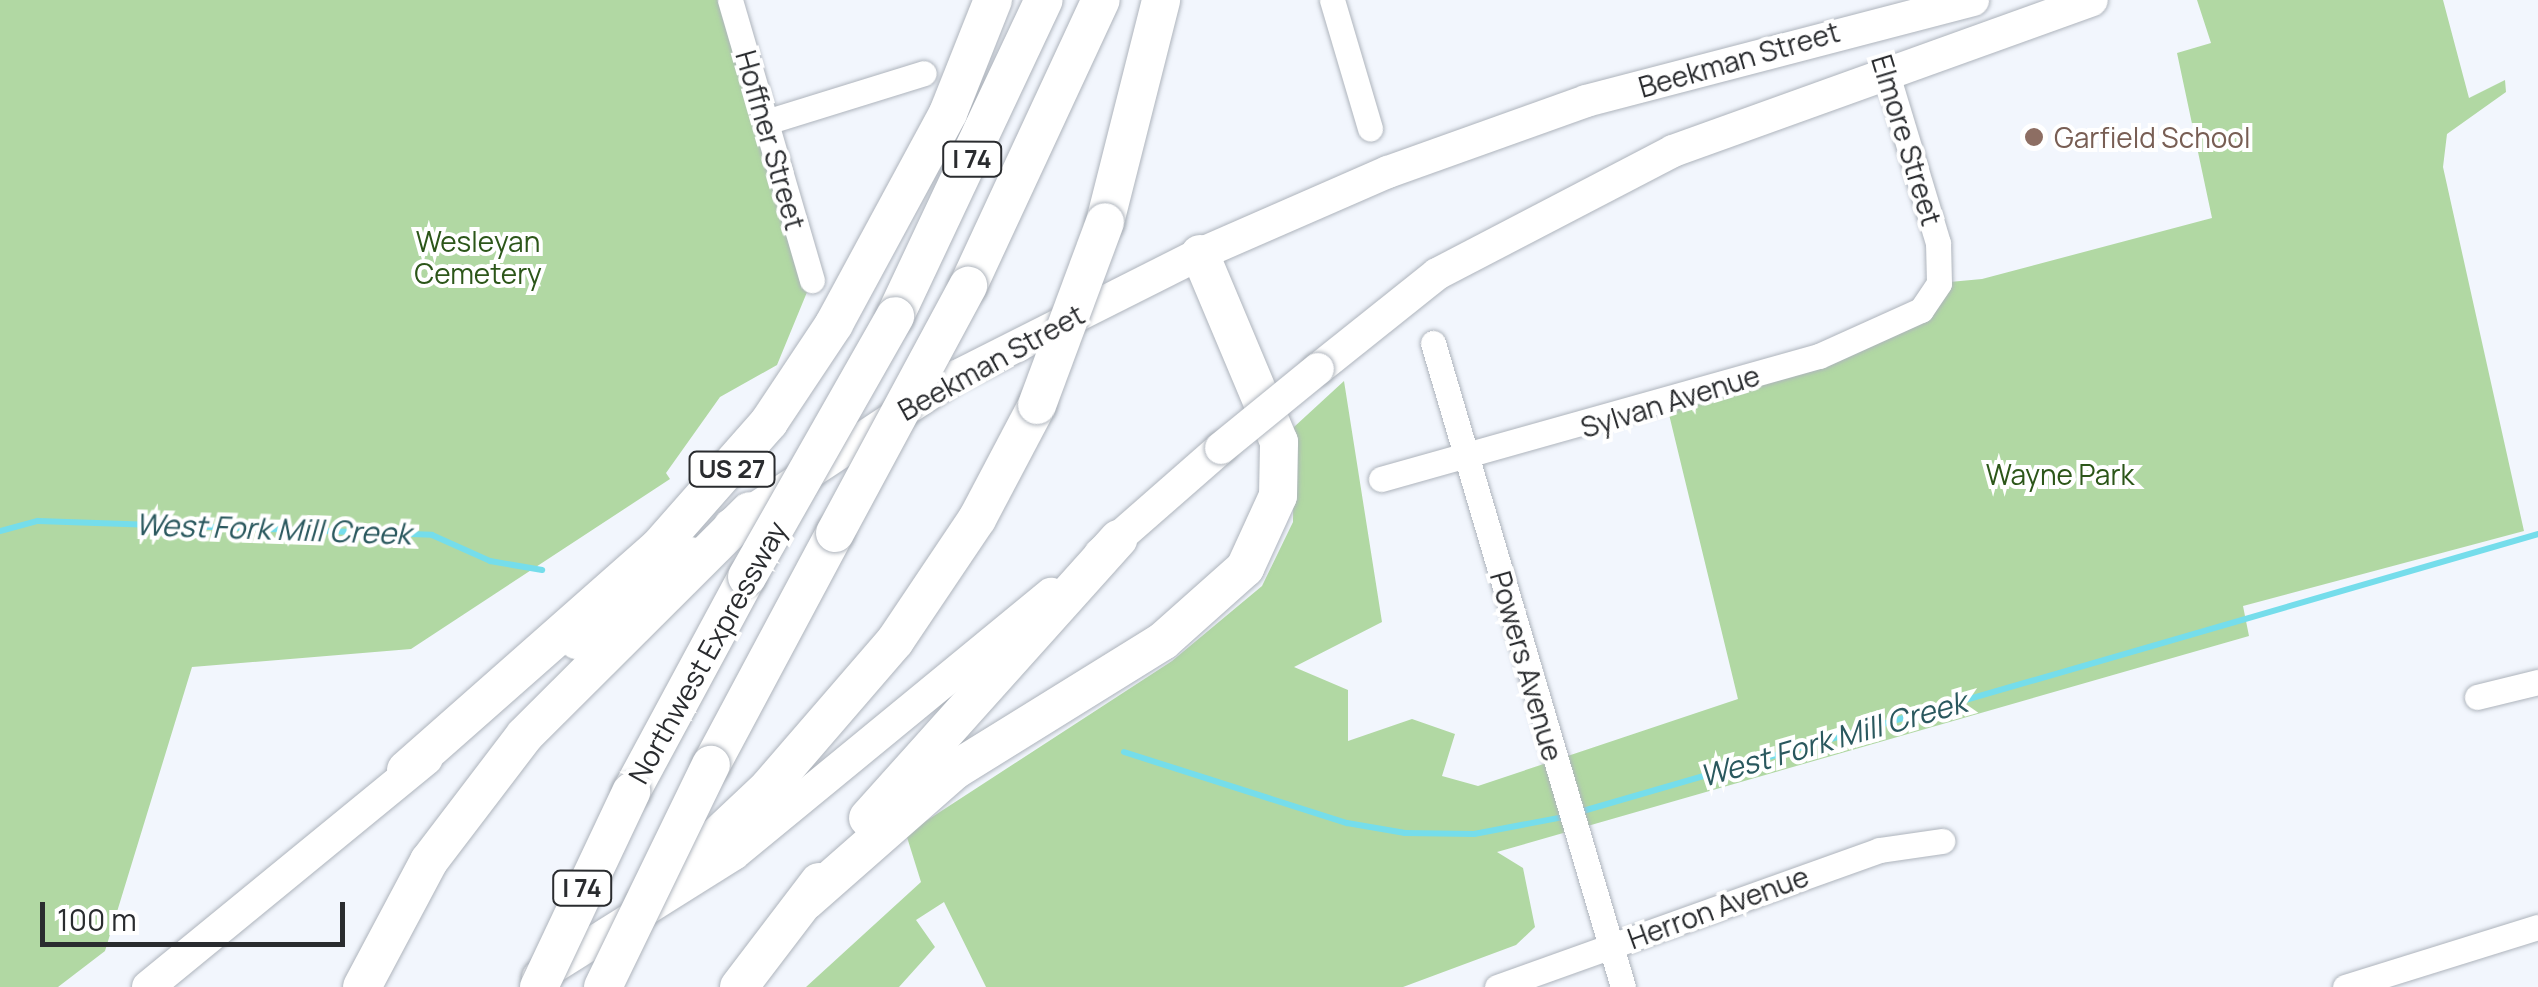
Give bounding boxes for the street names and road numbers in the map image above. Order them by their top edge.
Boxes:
street label: Beekman Street [1635,14,1843,104]
street label: Hoffner Street [729,46,813,234]
street label: Elmore Street [1865,51,1949,229]
road number: I 74 [942,139,1002,179]
street label: Beekman Street [892,297,1090,427]
street label: Sylvan Avenue [1576,358,1764,444]
road number: US 27 [687,449,777,489]
street label: Northwest Expressway [621,515,793,789]
street label: Powers Avenue [1484,567,1570,765]
street label: Herron Avenue [1623,859,1813,955]
road number: I 74 [552,868,612,908]

